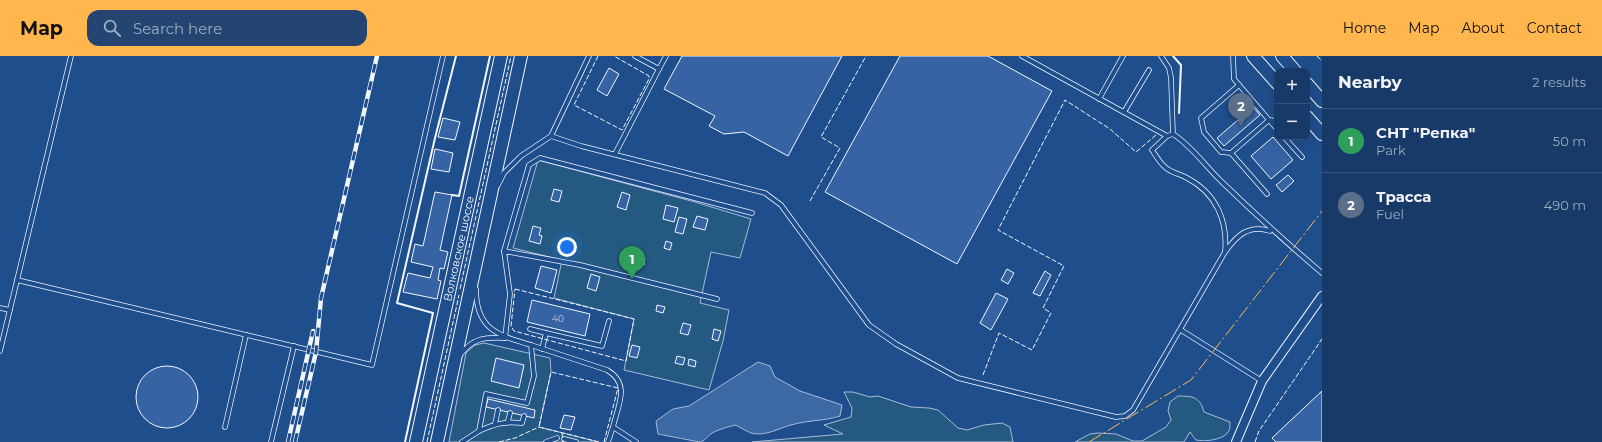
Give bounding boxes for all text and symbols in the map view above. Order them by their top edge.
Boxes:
search box [87,10,367,46]
text: Map [20,17,63,40]
icon: search [101,17,123,39]
text: Search here [133,19,222,38]
text: Home [1343,19,1386,37]
text: Map [1408,19,1439,37]
text: About [1461,19,1505,37]
text: Contact [1527,19,1582,37]
map controls [1274,68,1310,140]
button: + [1274,68,1310,104]
text: Nearby [1338,72,1402,92]
text: 2 results [1532,74,1586,90]
pin: 2 [1228,93,1254,126]
button: − [1274,104,1310,140]
text: СНТ "Репка" [1376,123,1475,142]
text: 1 [1348,133,1354,149]
text: 50 m [1553,133,1586,149]
text: Park [1376,142,1406,158]
text: Трасса [1376,187,1431,206]
street label: Волковское шоссе [440,194,477,303]
text: 2 [1347,197,1355,213]
text: 490 m [1544,197,1586,213]
text: Fuel [1376,206,1404,222]
your location [557,237,577,257]
pin: 1 [619,246,645,279]
house number: 40 [552,313,564,324]

